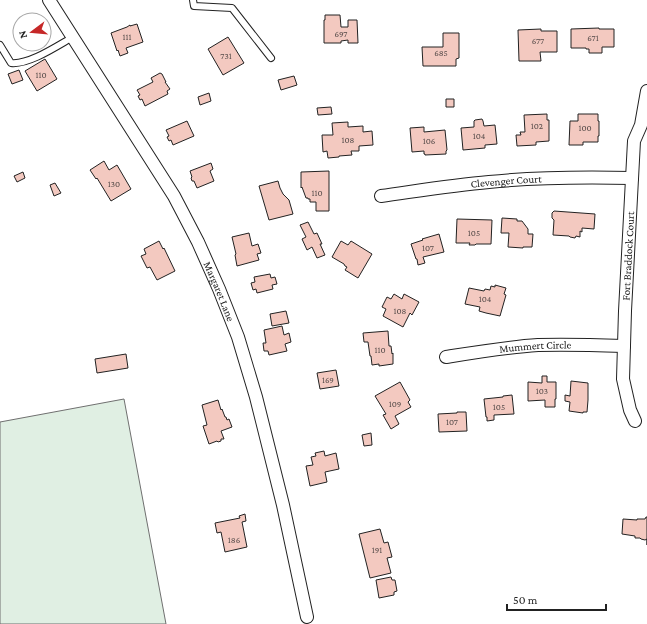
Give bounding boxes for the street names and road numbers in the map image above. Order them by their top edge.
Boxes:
street label: Clevenger Court [470,172,542,190]
street label: Fort Braddock Court [620,211,636,301]
street label: Margaret Lane [201,259,237,323]
street label: Mummert Circle [498,339,572,355]

